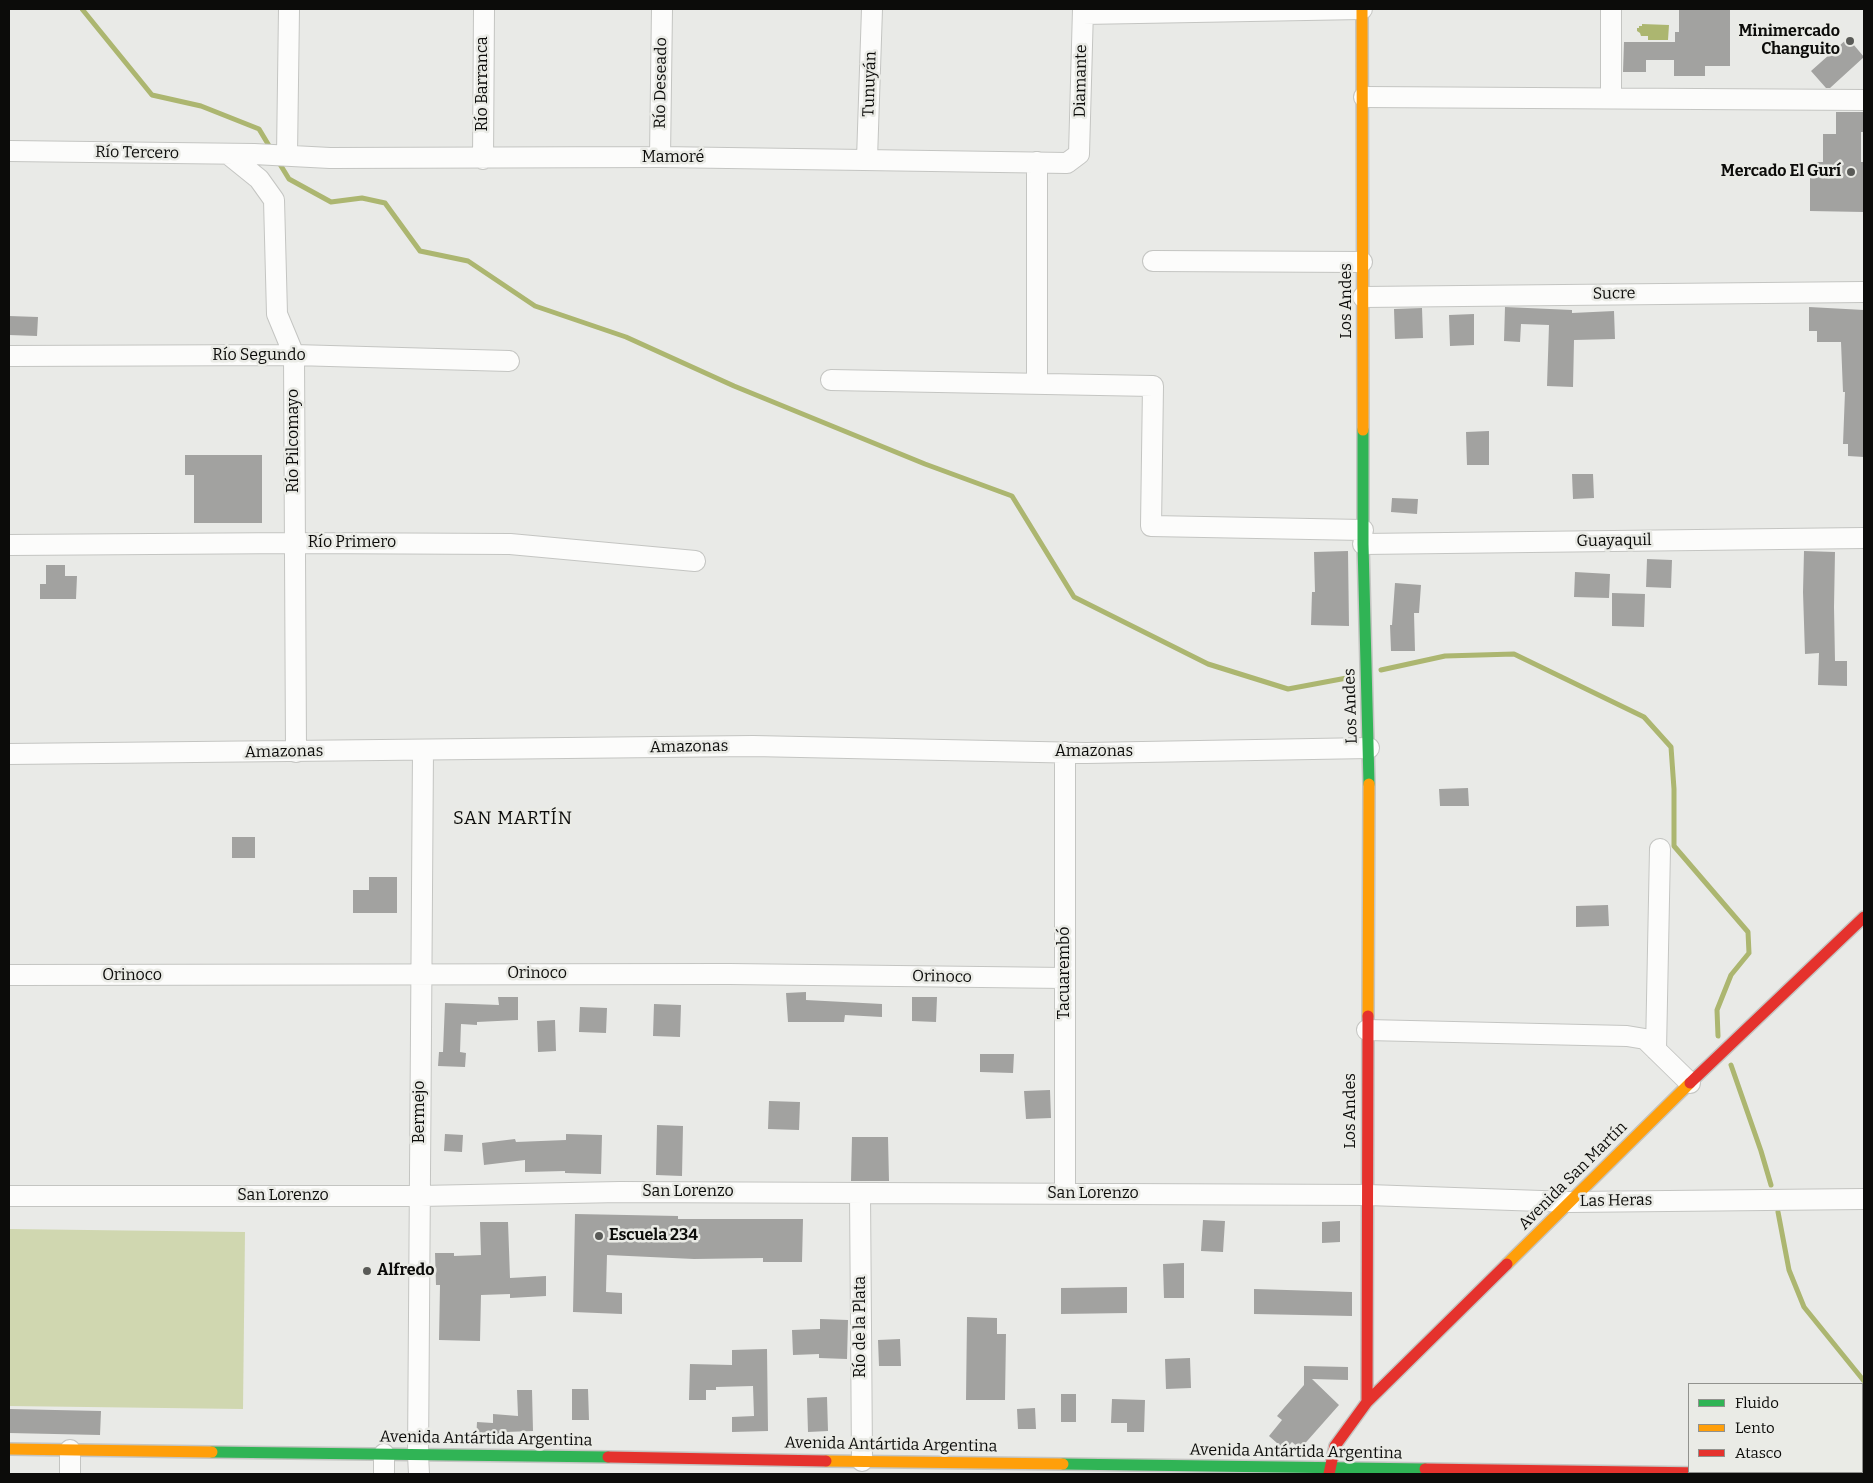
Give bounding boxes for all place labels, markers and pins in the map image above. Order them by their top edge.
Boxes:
place label: Minimercado Changuito [1738,22,1840,60]
marker: Minimercado Changuito [1844,35,1856,47]
place label: Mercado El Gurí [1721,162,1841,182]
marker: Mercado El Gurí [1845,166,1857,178]
place label: Escuela 234 [609,1226,698,1246]
marker: Escuela 234 [593,1230,605,1242]
place label: Alfredo [377,1261,434,1281]
marker: Alfredo [361,1265,373,1277]

